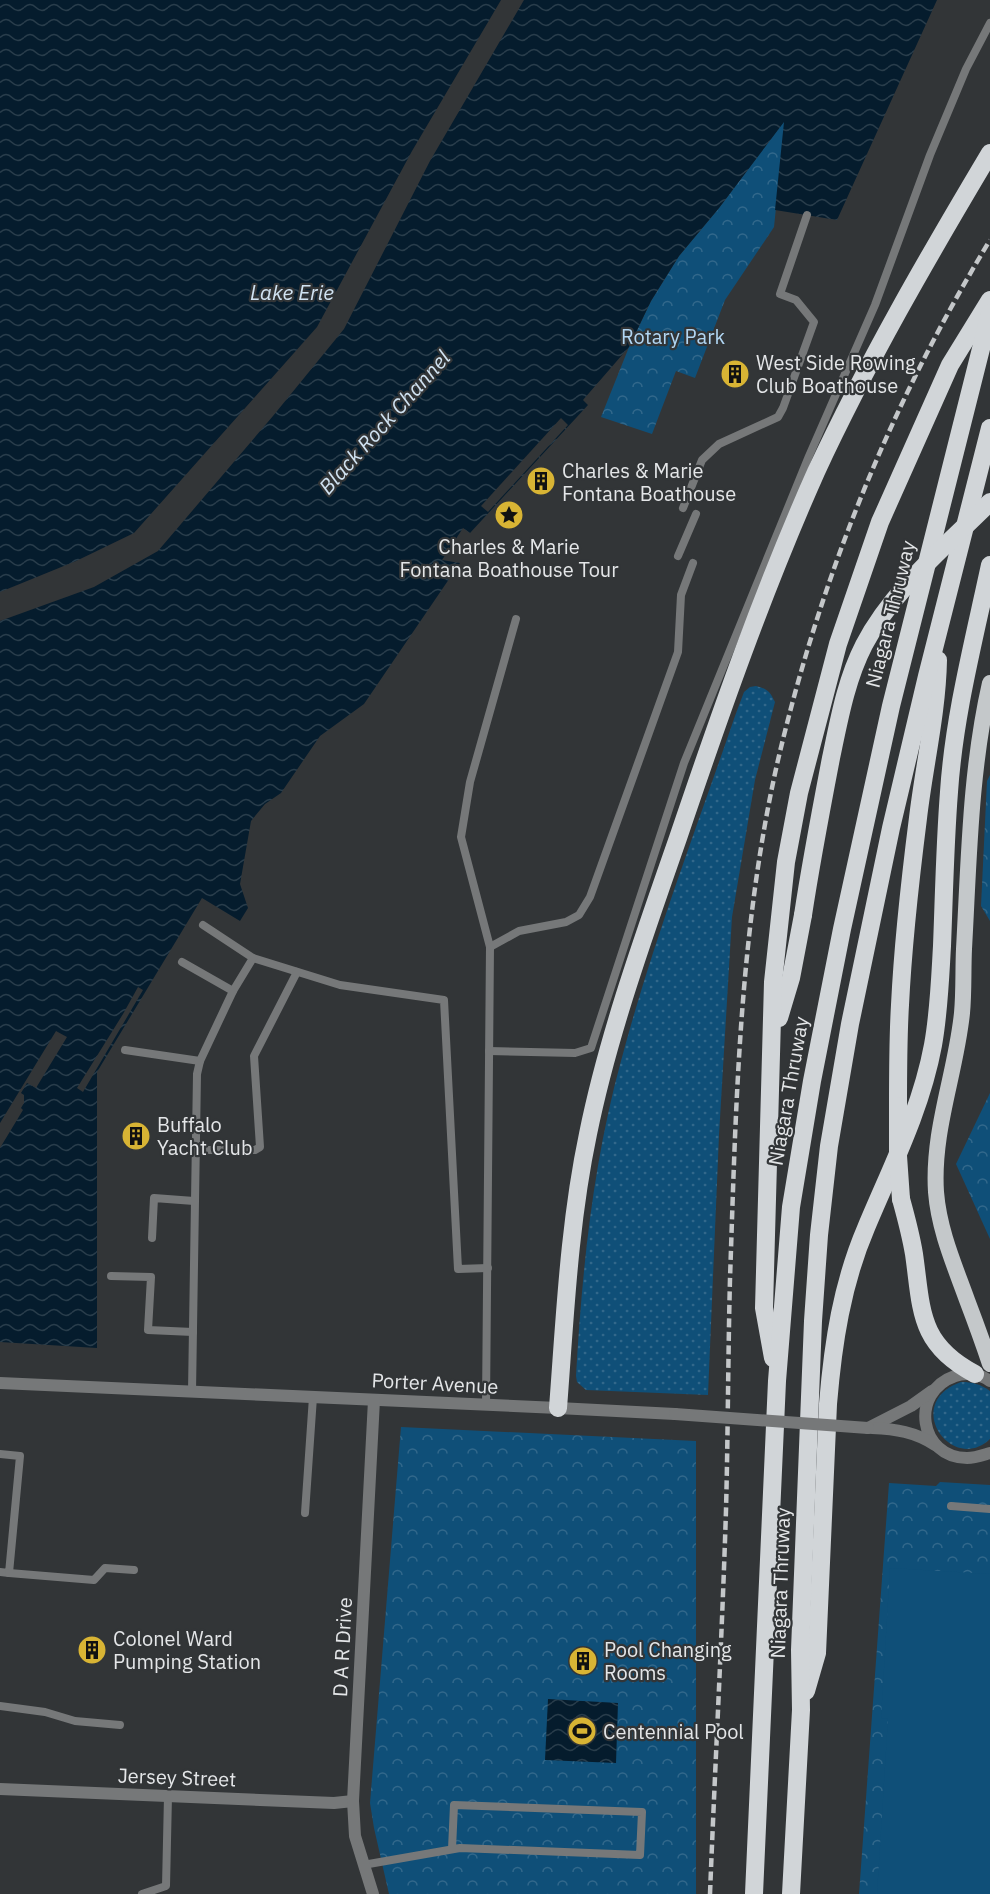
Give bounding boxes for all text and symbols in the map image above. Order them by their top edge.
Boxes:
water label: Lake Erie [250,278,334,306]
park label: Rotary Park [621,323,726,350]
water label: Black Rock Channel [312,344,456,500]
place label: West Side Rowing Club Boathouse [756,349,916,399]
building icon: West Side Rowing Club Boathouse [719,358,751,390]
place label: Charles & Marie Fontana Boathouse [562,457,736,507]
building icon: Charles & Marie Fontana Boathouse [525,465,557,497]
place icon: Charles & Marie Fontana Boathouse Tour [493,499,525,531]
place label: Charles & Marie Fontana Boathouse Tour [399,533,619,583]
street label: Niagara Thruway [859,538,921,690]
street label: Niagara Thruway [762,1014,814,1168]
place label: Buffalo Yacht Club [157,1111,253,1161]
building icon: Buffalo Yacht Club [120,1120,152,1152]
street label: Porter Avenue [371,1366,499,1400]
street label: Niagara Thruway [764,1507,796,1659]
street label: D A R Drive [326,1597,358,1697]
place label: Colonel Ward Pumping Station [113,1625,261,1675]
building icon: Colonel Ward Pumping Station [76,1634,108,1666]
place label: Pool Changing Rooms [604,1636,732,1686]
building icon: Pool Changing Rooms [567,1645,599,1677]
sports icon: Centennial Pool [566,1715,598,1747]
place label: Centennial Pool [603,1718,744,1745]
street label: Jersey Street [117,1761,237,1793]

